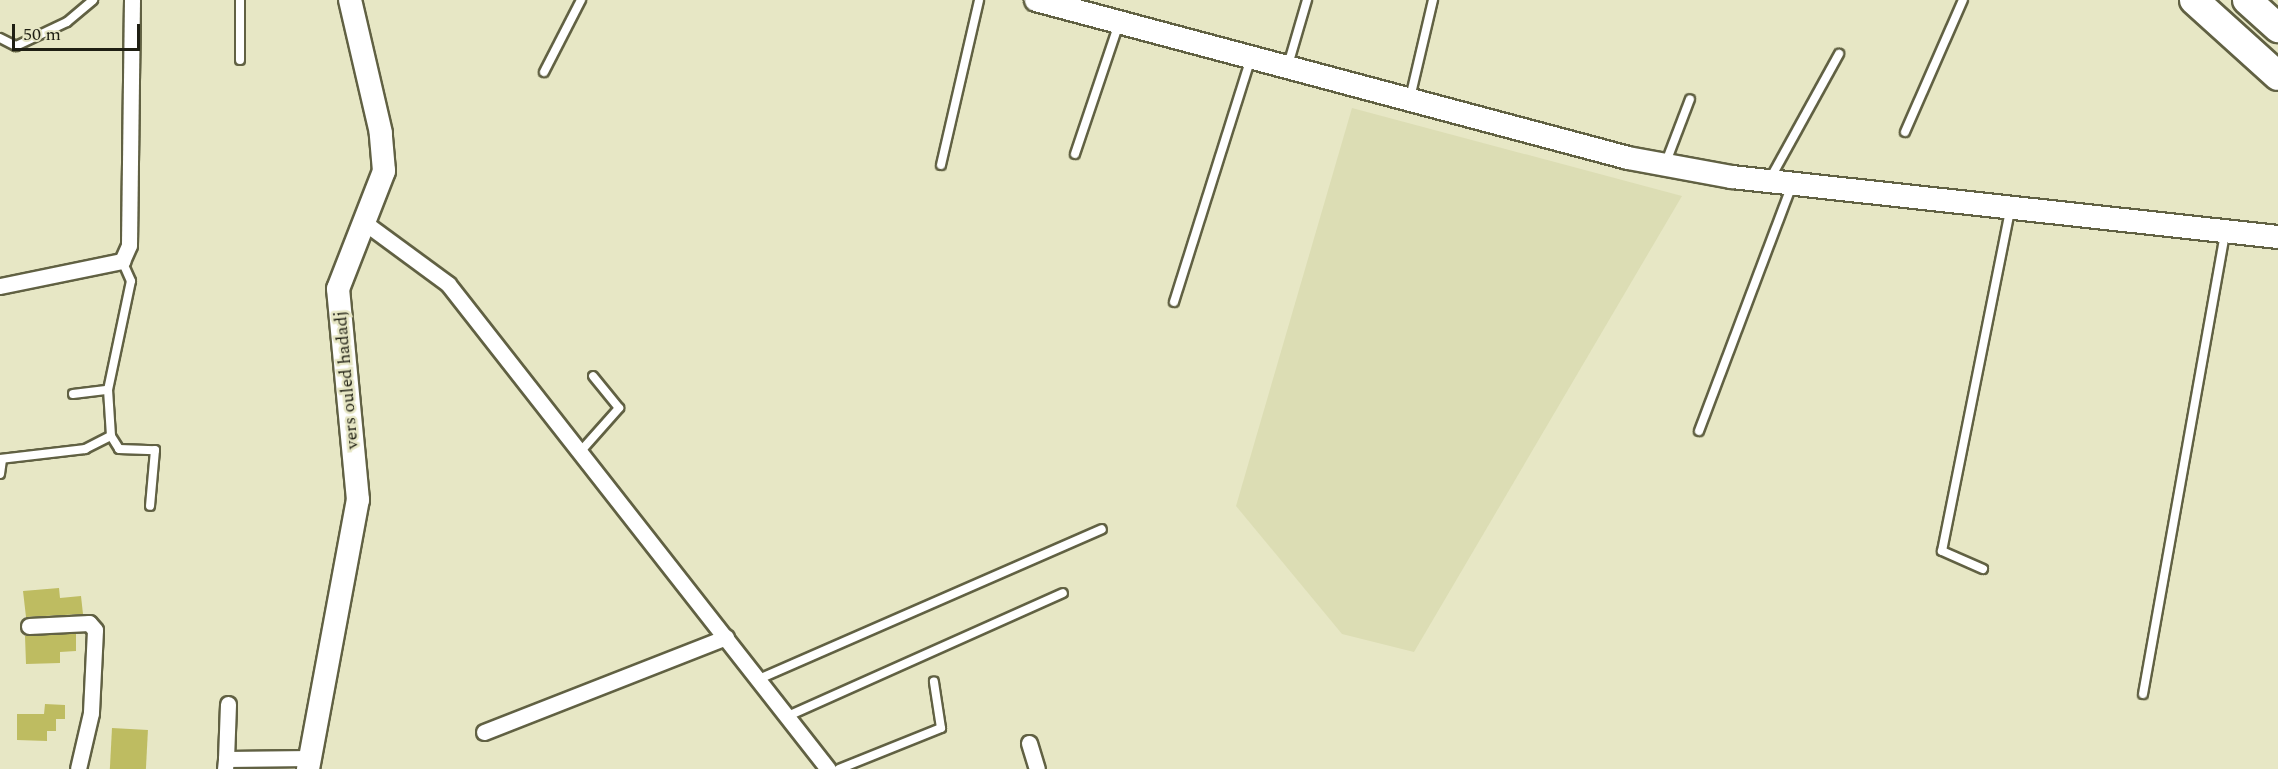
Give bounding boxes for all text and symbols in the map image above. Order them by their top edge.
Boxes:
scale bar [15,12,142,50]
text: 50 m [23,21,61,48]
street label: vers ouled hadadj [330,310,364,450]

